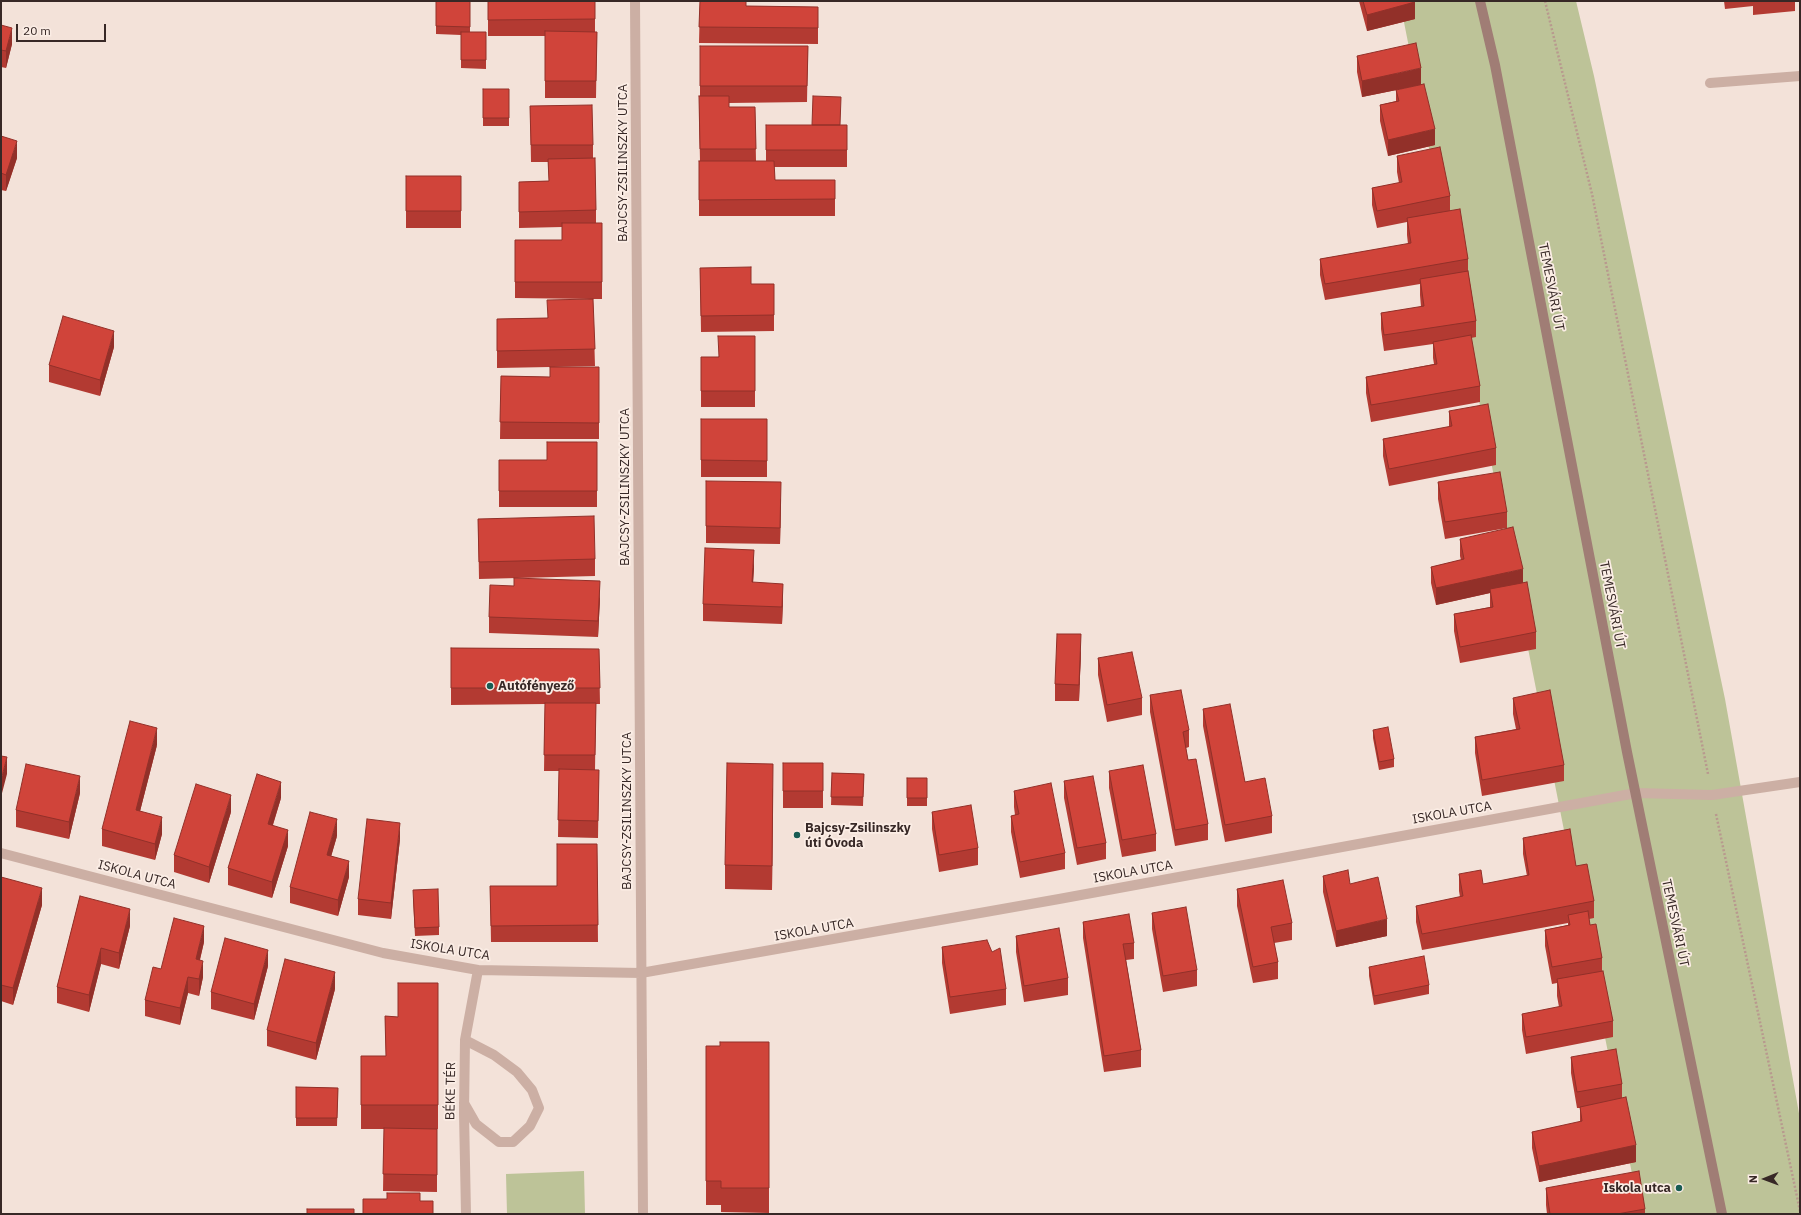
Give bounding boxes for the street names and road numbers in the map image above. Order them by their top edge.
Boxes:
street label: BAJCSY-ZSILINSZKY UTCA [615,84,631,242]
street label: TEMESVÁRI ÚT [1535,242,1567,332]
street label: BAJCSY-ZSILINSZKY UTCA [617,408,633,566]
street label: TEMESVÁRI ÚT [1596,560,1628,650]
street label: BAJCSY-ZSILINSZKY UTCA [619,732,635,890]
street label: ISKOLA UTCA [1411,798,1493,828]
street label: ISKOLA UTCA [96,857,178,893]
street label: ISKOLA UTCA [1092,857,1174,887]
street label: TEMESVÁRI ÚT [1658,878,1692,968]
street label: ISKOLA UTCA [773,915,855,945]
street label: ISKOLA UTCA [409,936,491,964]
street label: BÉKE TÉR [443,1062,459,1120]

